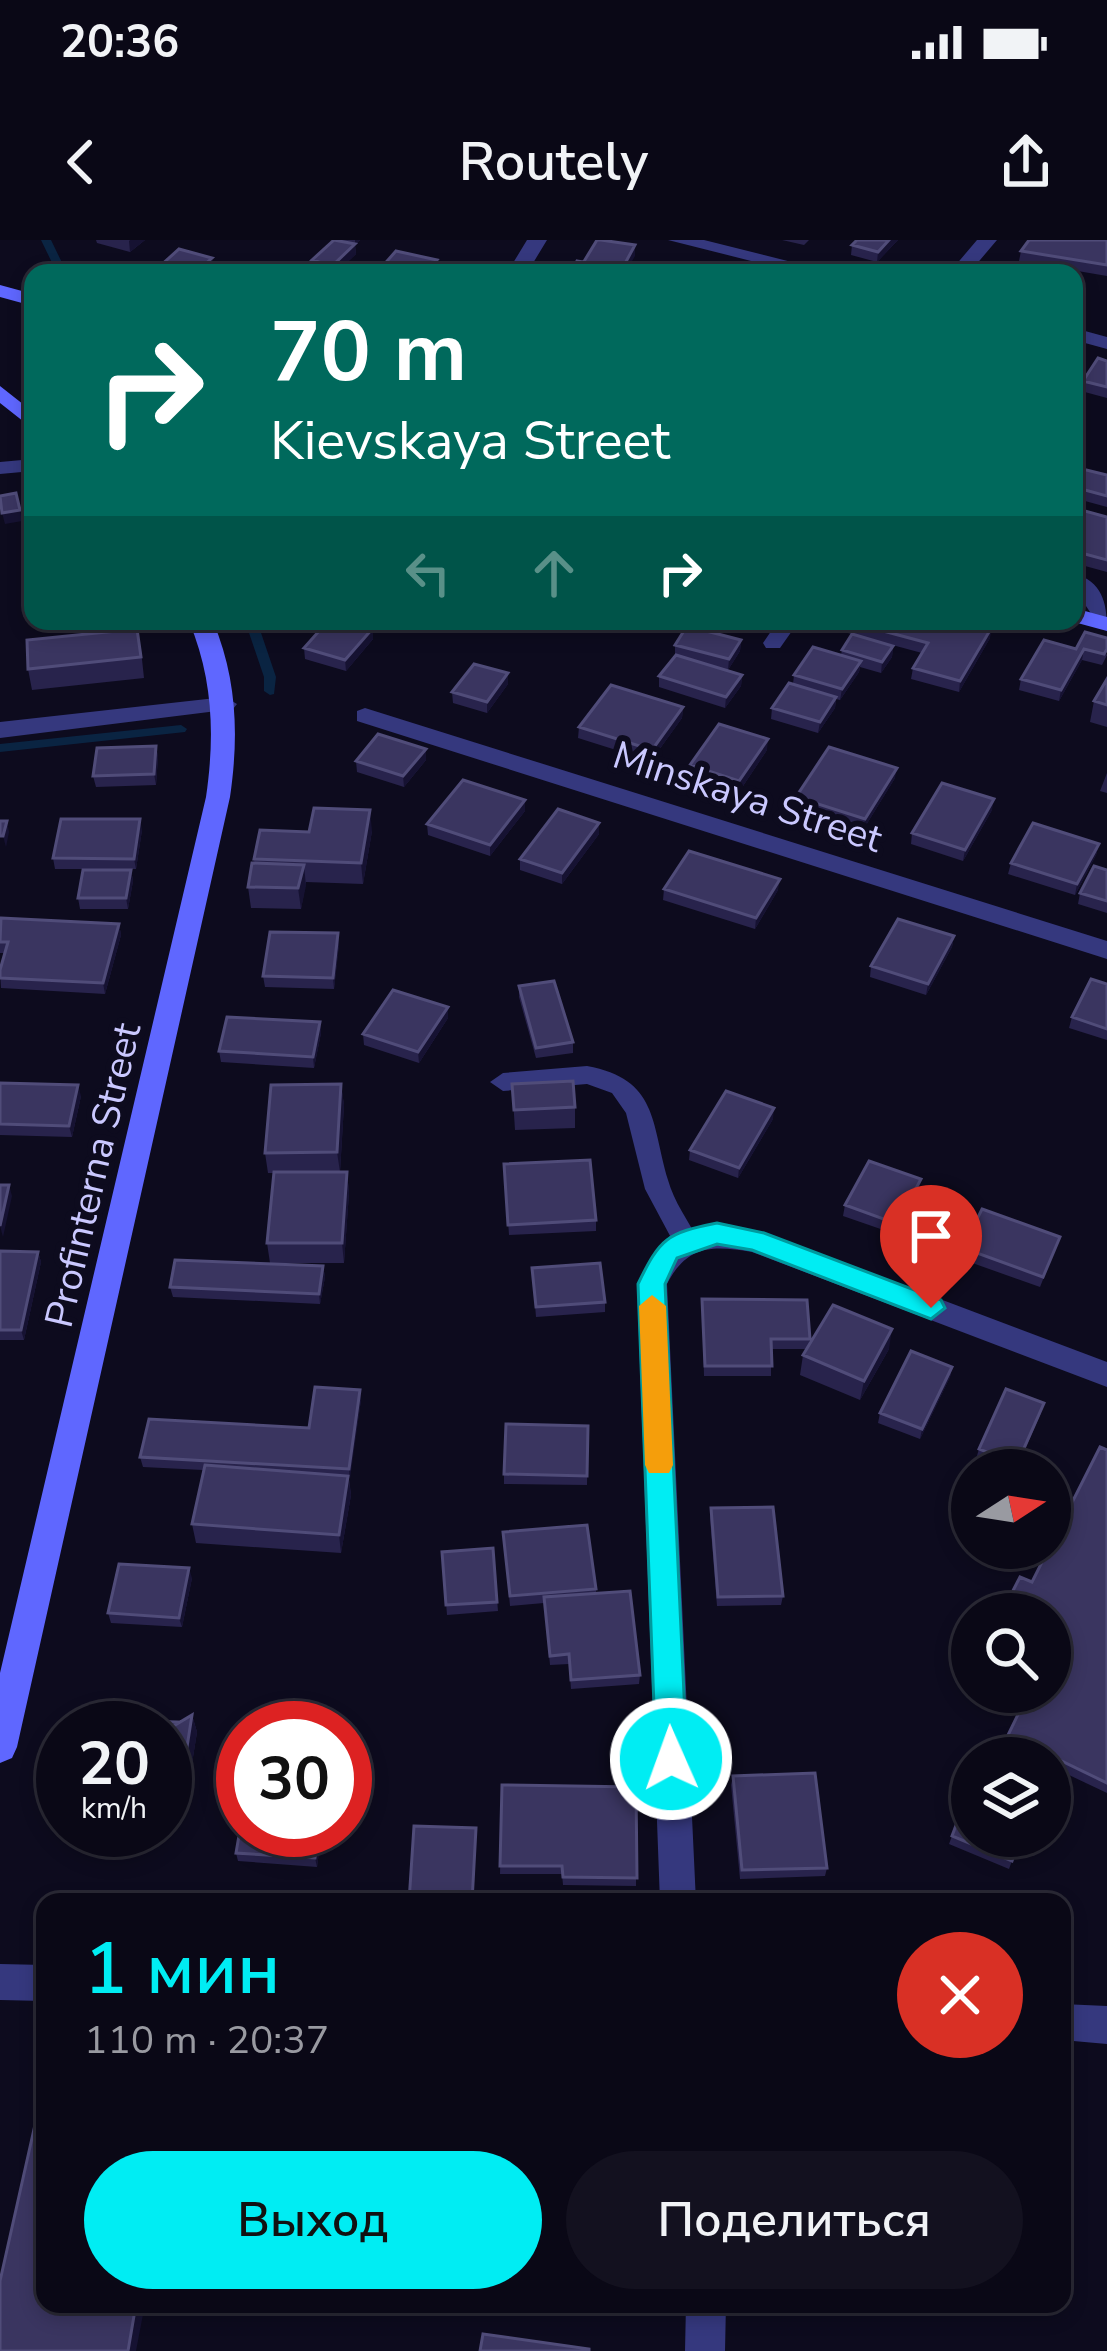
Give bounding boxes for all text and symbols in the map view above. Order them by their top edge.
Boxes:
text: 20:36 [60,12,179,73]
text: Routely [459,125,648,199]
icon: back [48,129,114,195]
icon: share [993,129,1059,195]
text: 70 m [270,295,467,410]
icon: right [72,312,228,468]
text: Kievskaya Street [270,404,670,478]
icon: left [395,540,461,606]
icon: ahead [521,540,587,606]
icon: right [647,540,713,606]
street label: Minskaya Street [606,729,889,866]
street label: Profinterna Street [33,1018,154,1333]
pin [880,1185,982,1308]
icon: arrive [898,1203,964,1269]
north arrow [951,1449,1071,1569]
map controls [951,1449,1071,1857]
button: search [951,1593,1071,1713]
position arrow [608,1696,734,1822]
speed limit sign: 30 [216,1701,372,1857]
text: 20 [78,1723,150,1805]
button: layers [951,1737,1071,1857]
text: km/h [81,1788,147,1829]
text: 1 мин [84,1920,280,2018]
button: close [897,1932,1023,2058]
text: 110 m · 20:37 [84,2014,329,2067]
button: Выход [84,2151,542,2289]
button: Поделиться [566,2151,1023,2289]

